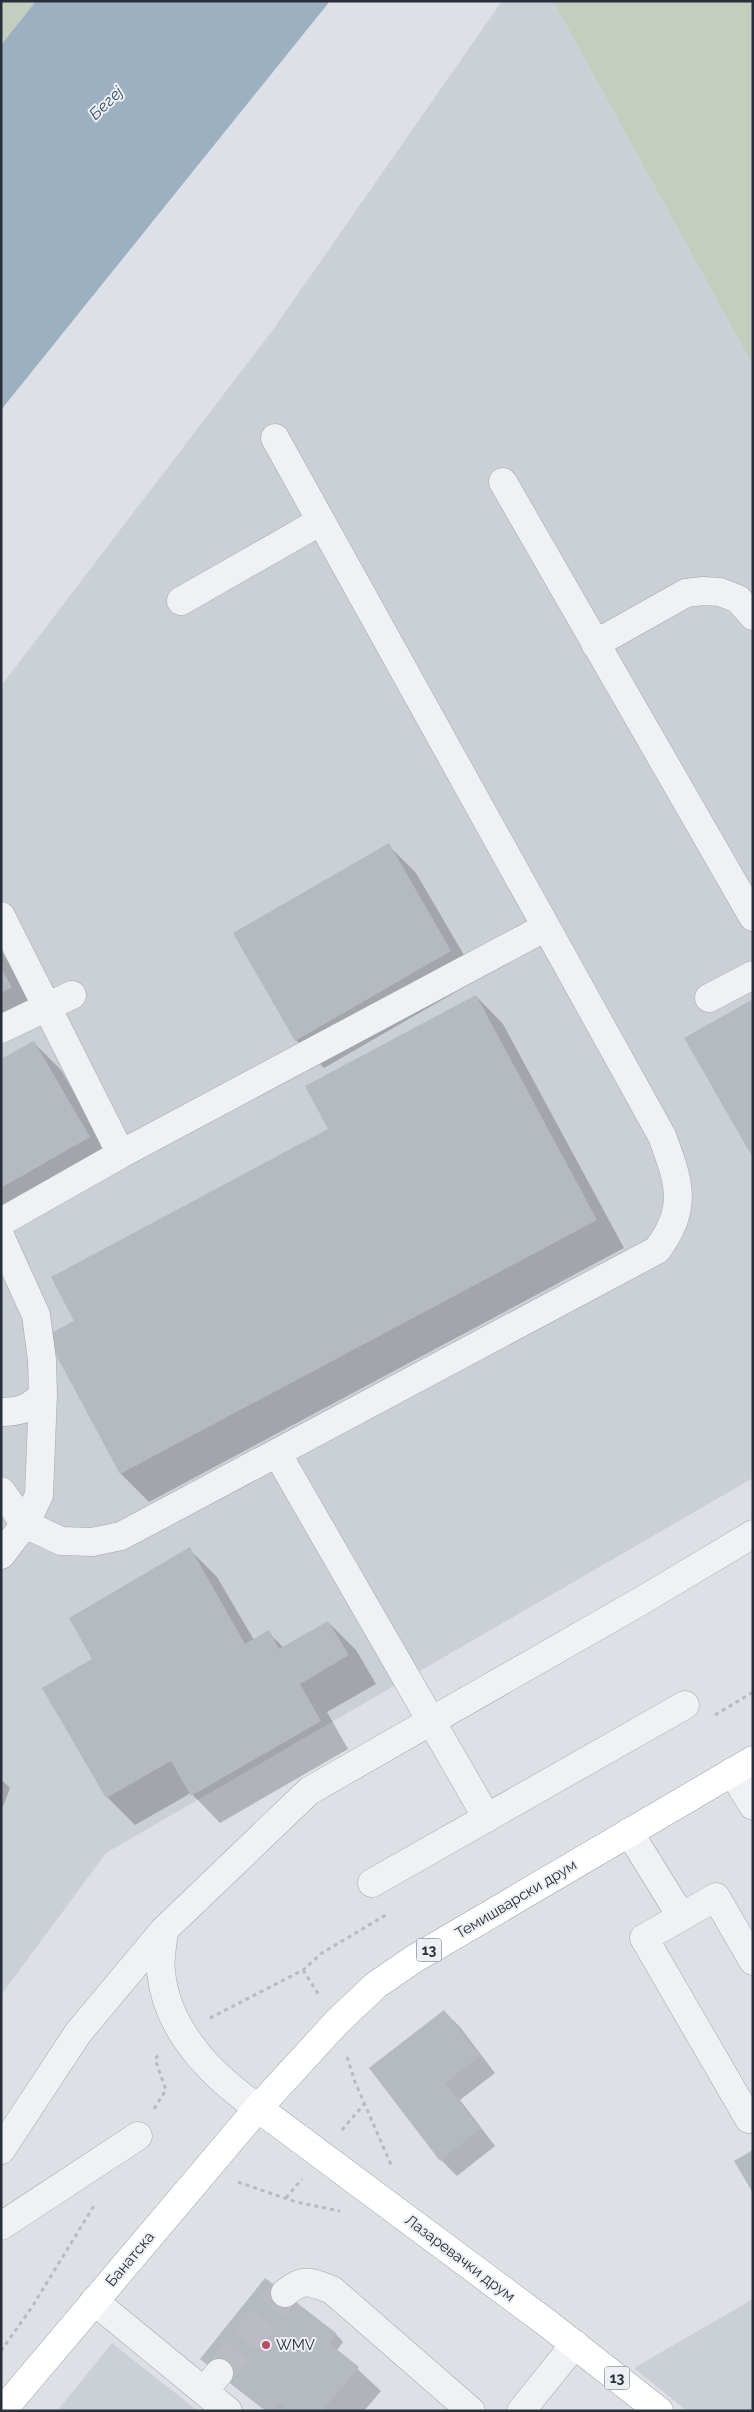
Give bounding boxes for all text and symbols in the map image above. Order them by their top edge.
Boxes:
water label: Бегеј [85,82,127,124]
street label: Темишварски друм [452,1856,580,1942]
road number: 13 [416,1938,442,1962]
street label: Лазаревачки друм [401,2211,519,2305]
street label: Банатска [102,2228,158,2290]
place label: WMV [276,2336,315,2354]
marker: WMV [260,2339,272,2351]
road number: 13 [604,2366,630,2390]

